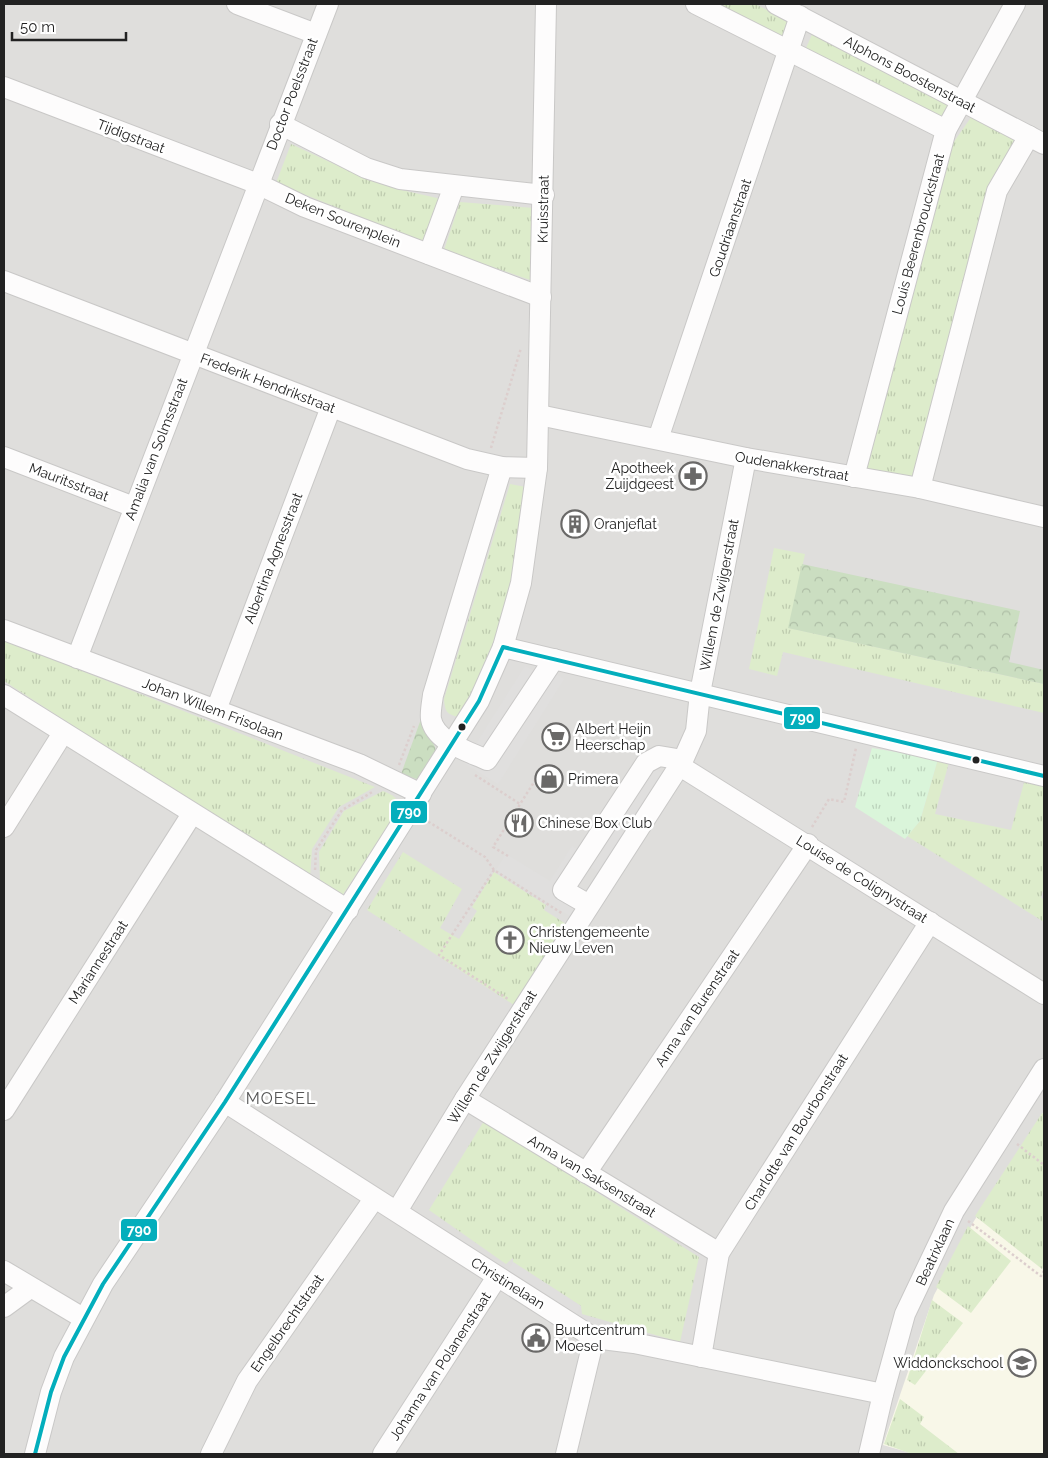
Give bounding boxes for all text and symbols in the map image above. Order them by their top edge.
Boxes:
scale bar [12,10,126,42]
text: 50 m [20,18,55,36]
street label: Alphons Boostenstraat [841,32,979,116]
street label: Doctor Poelsstraat [263,35,321,152]
street label: Tijdigstraat [95,116,167,156]
street label: Louis Beerenbrouckstraat [889,151,947,316]
street label: Kruisstraat [534,174,552,243]
street label: Goudriaanstraat [706,176,754,279]
street label: Deken Sourenplein [283,189,403,251]
street label: Frederik Hendrikstraat [198,350,338,416]
street label: Amalia van Solmsstraat [122,375,191,522]
street label: Oudenakkerstraat [734,448,851,484]
street label: Mauritsstraat [27,460,111,505]
place label: Apotheek Zuijdgeest [606,460,675,492]
pharmacy icon: Apotheek Zuijdgeest [678,461,708,491]
street label: Albertina Agnesstraat [241,490,305,626]
building icon: Oranjeflat [560,509,590,539]
place label: Oranjeflat [594,516,657,532]
street label: Willem de Zwijgerstraat [696,517,742,672]
street label: Johan Willem Frisolaan [140,675,286,743]
line badge: 790 [783,706,821,730]
text: 790 [790,710,814,726]
place label: Albert Heijn Heerschap [575,721,651,753]
unlabelled marker [457,722,467,732]
supermarket icon: Albert Heijn Heerschap [541,722,571,752]
unlabelled marker [971,755,981,765]
shop icon: Primera [534,764,564,794]
place label: Primera [568,771,618,787]
line badge: 790 [390,800,428,824]
text: 790 [397,804,421,820]
restaurant icon: Chinese Box Club [504,808,534,838]
place label: Chinese Box Club [538,815,652,831]
street label: Louise de Colignystraat [793,832,931,926]
street label: Mariannestraat [65,917,131,1007]
place label: Christengemeente Nieuw Leven [529,924,650,956]
church icon: Christengemeente Nieuw Leven [495,925,525,955]
street label: Anna van Burenstraat [652,946,742,1070]
street label: Willem de Zwijgerstraat [444,987,540,1127]
street label: Charlotte van Bourbonstraat [741,1050,851,1213]
district label: MOESEL [246,1089,316,1108]
street label: Anna van Saksenstraat [525,1131,659,1221]
street label: Beatrixlaan [913,1216,957,1288]
line badge: 790 [120,1218,158,1242]
text: 790 [127,1222,151,1238]
street label: Christinelaan [468,1254,548,1312]
street label: Engelbrechtstraat [247,1271,327,1375]
street label: Johanna van Polanenstraat [386,1289,494,1443]
place label: Buurtcentrum Moesel [555,1322,645,1354]
public building icon: Buurtcentrum Moesel [521,1323,551,1353]
school or university icon: Widdonckschool [1007,1348,1037,1378]
place label: Widdonckschool [893,1355,1003,1371]

